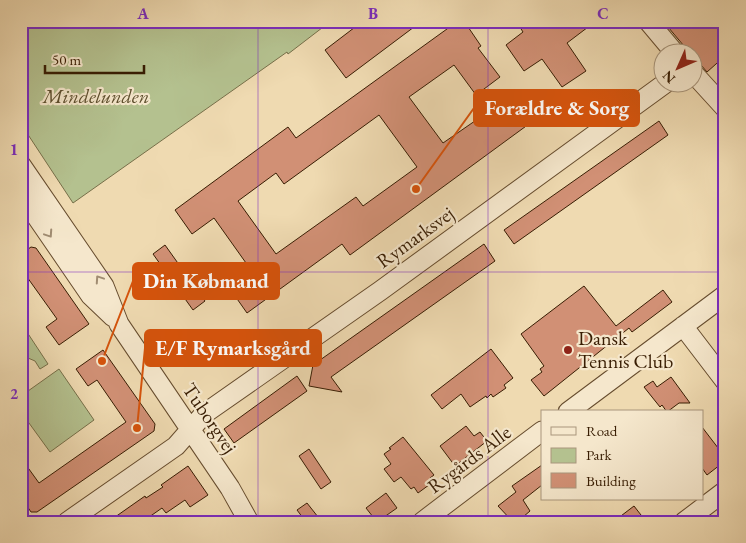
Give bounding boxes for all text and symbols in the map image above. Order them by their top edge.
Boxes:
text: A [136,3,149,24]
text: B [368,3,378,24]
text: C [597,3,609,24]
scale bar [45,42,144,74]
north arrow [654,42,704,92]
text: 50 m [52,50,81,69]
text: N [658,66,679,88]
park label: Mindelunden [42,83,149,109]
callout: Forældre & Sorg [474,90,639,126]
text: Forældre & Sorg [485,94,630,121]
text: 1 [10,139,18,160]
street label: Rymarksvej [371,200,459,274]
one-way arrow [43,229,52,238]
callout: Din Købmand [133,263,279,299]
text: Din Købmand [143,267,269,294]
one-way arrow [96,276,105,285]
place label: Dansk Tennis Club [578,325,673,374]
callout: E/F Rymarksgård [145,330,321,366]
text: E/F Rymarksgård [155,334,311,361]
marker: Dansk Tennis Club [562,344,574,356]
street label: Tuborgvej [177,378,243,458]
text: 2 [10,383,19,404]
legend [541,410,704,500]
street label: Rygårds Alle [422,419,516,499]
text: Road [586,421,618,440]
text: Park [586,445,613,464]
text: Building [586,471,636,490]

